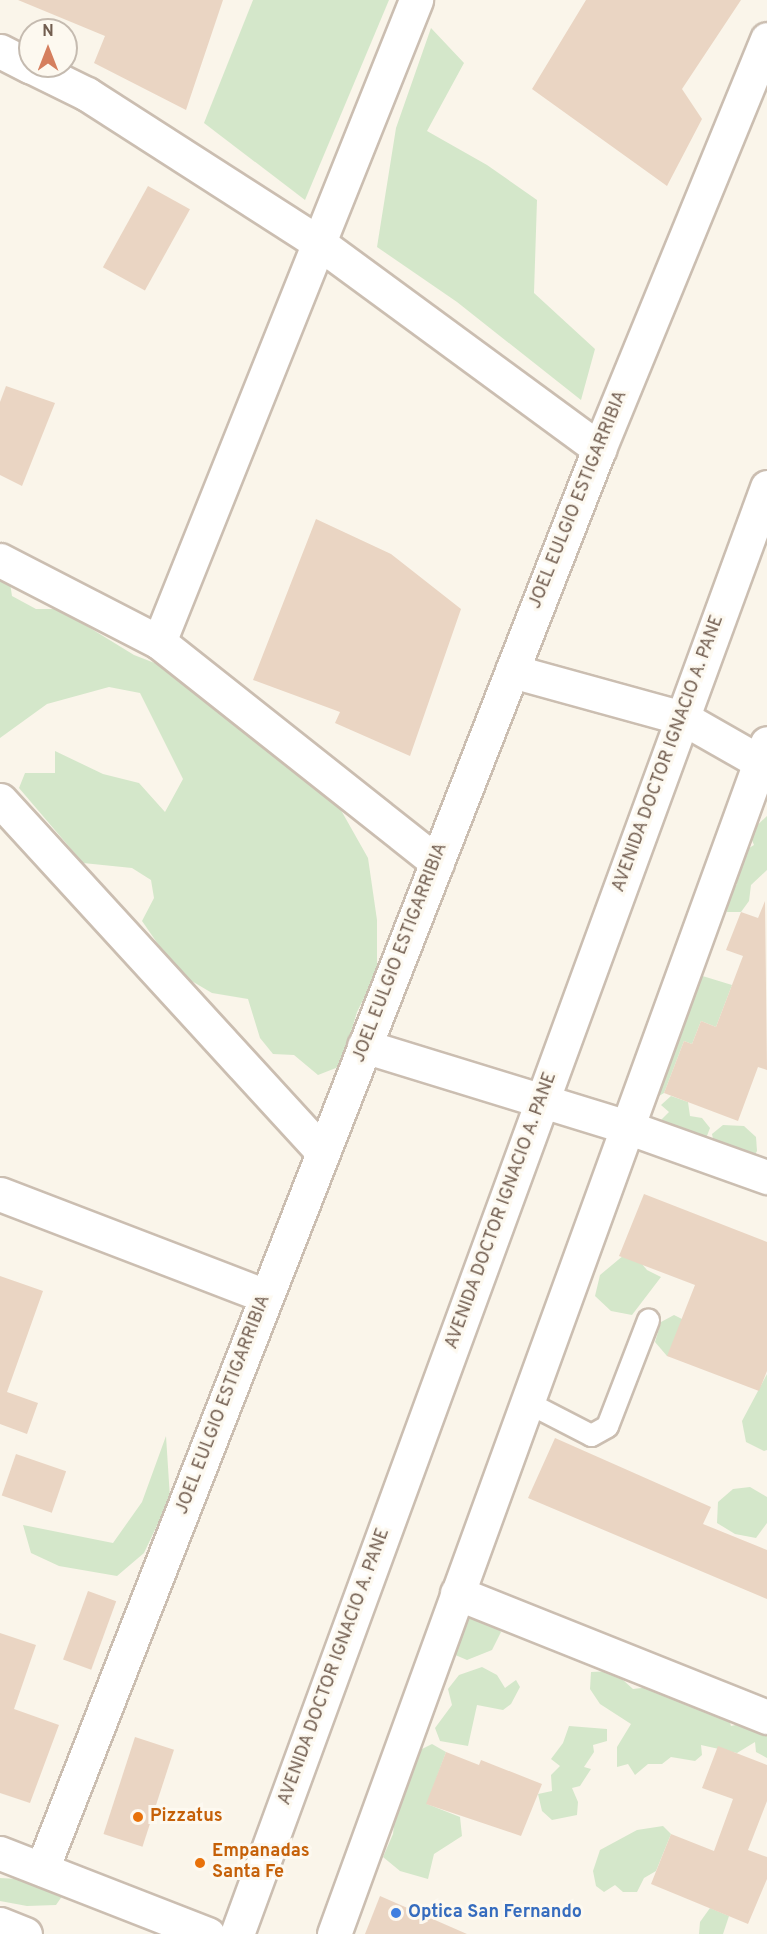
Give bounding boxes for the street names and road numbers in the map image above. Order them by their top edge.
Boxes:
street label: JOEL EULGIO ESTIGARRIBIA [525,388,633,612]
street label: AVENIDA DOCTOR IGNACIO A. PANE [608,612,730,896]
street label: JOEL EULGIO ESTIGARRIBIA [349,840,453,1066]
street label: AVENIDA DOCTOR IGNACIO A. PANE [441,1069,563,1353]
street label: JOEL EULGIO ESTIGARRIBIA [172,1292,276,1518]
street label: AVENIDA DOCTOR IGNACIO A. PANE [274,1525,396,1809]

